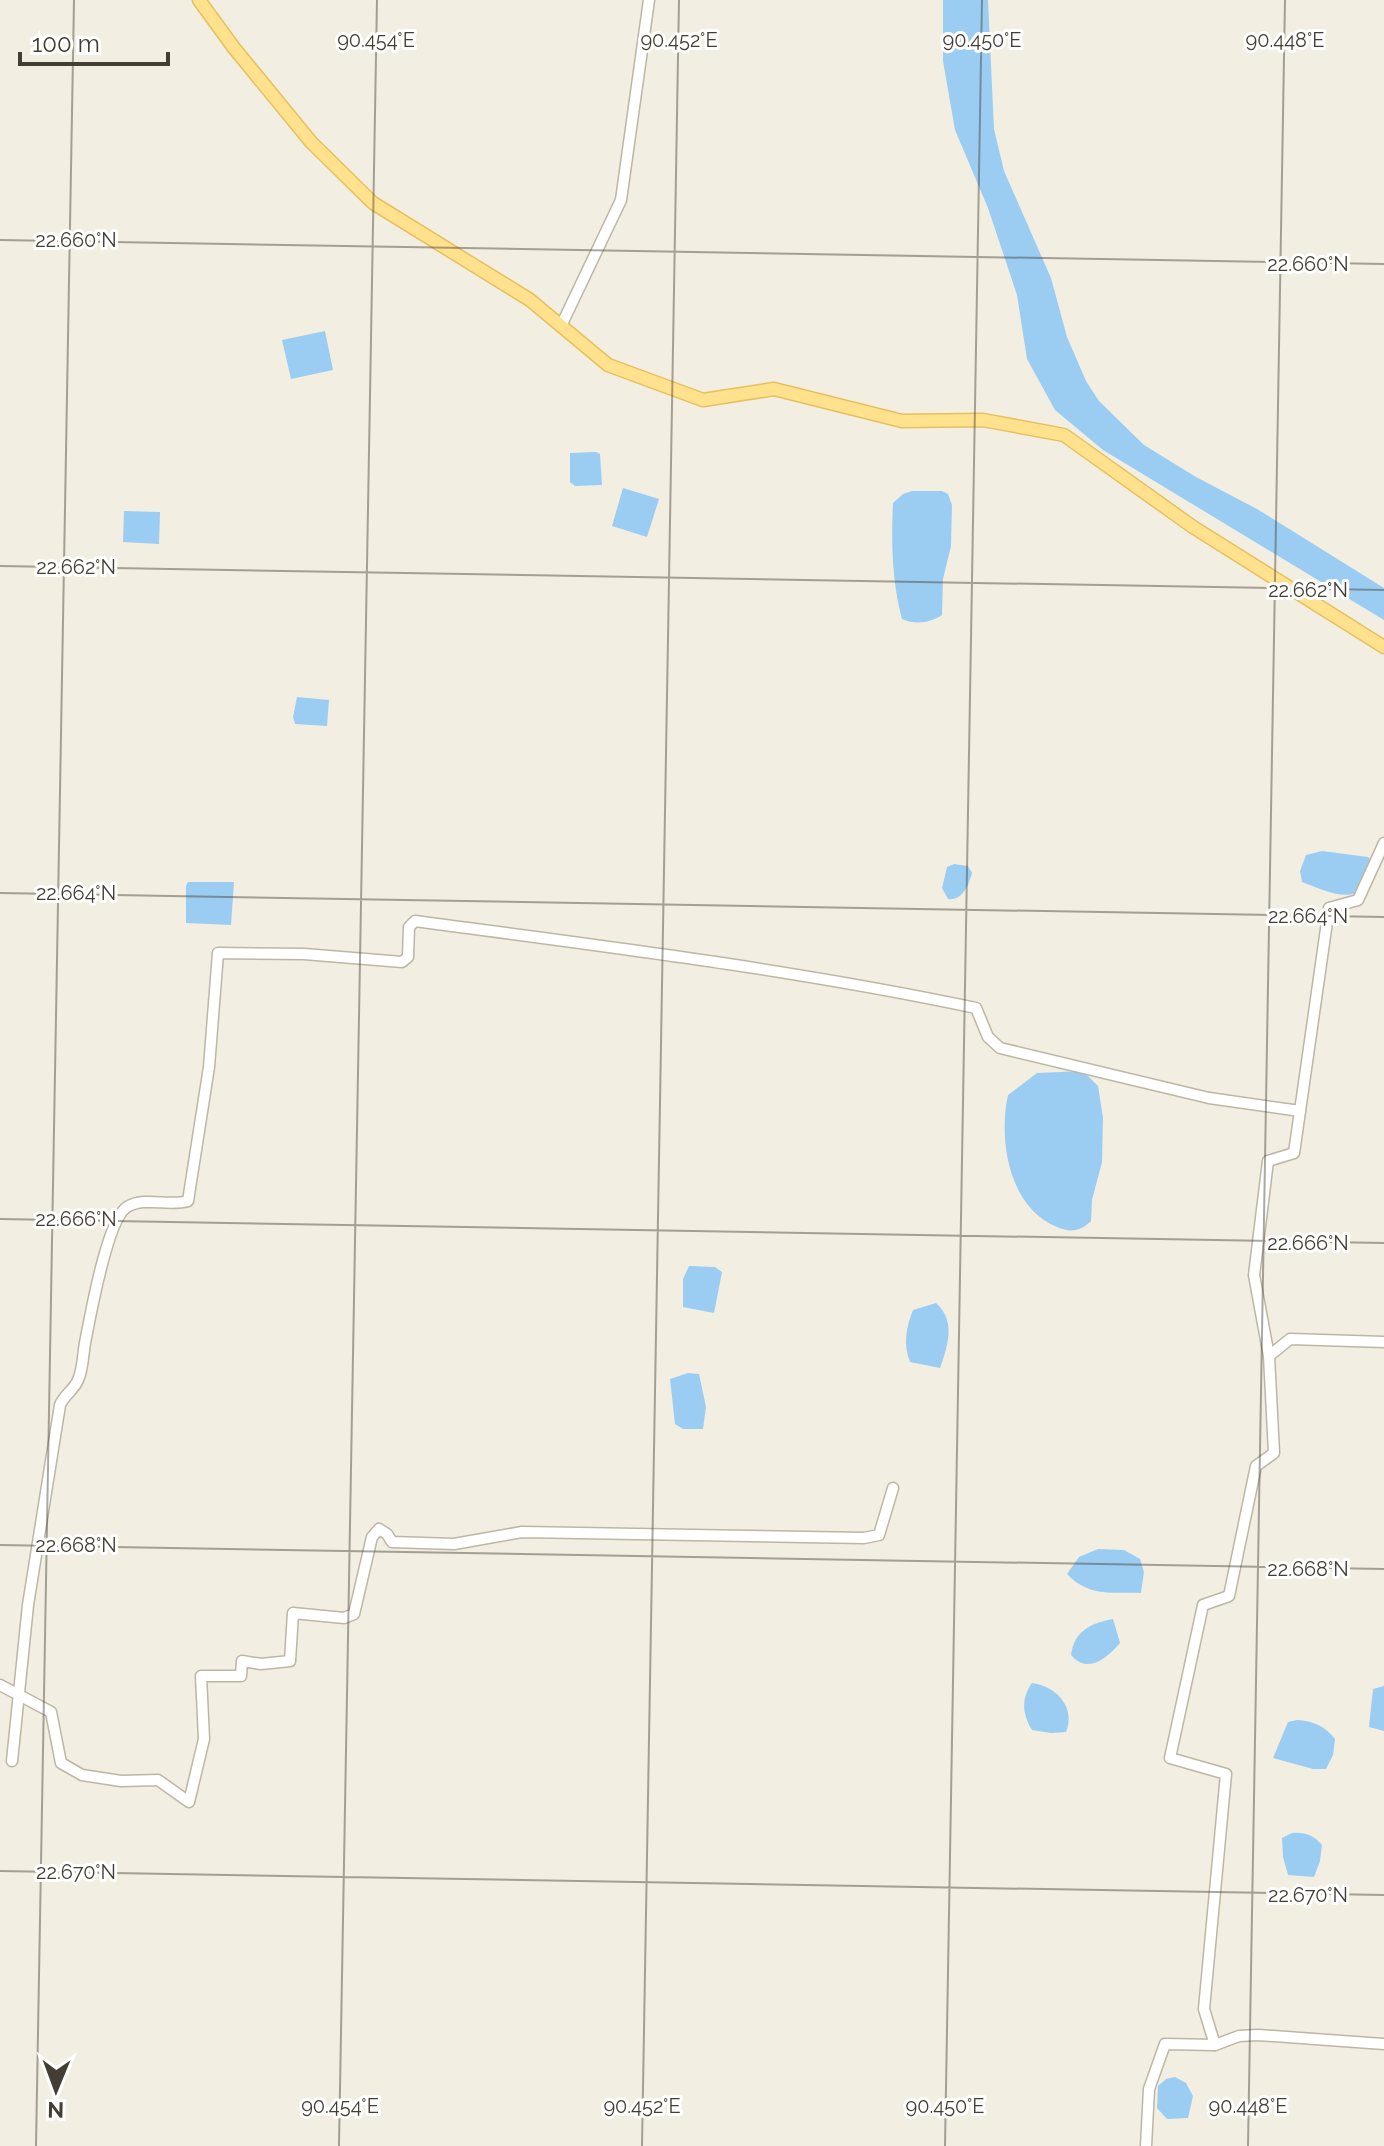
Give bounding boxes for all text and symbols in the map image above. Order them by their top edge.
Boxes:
scale bar [20,16,168,66]
text: 90.454°E [337,28,415,52]
text: 90.452°E [640,28,718,52]
text: 90.450°E [943,28,1021,52]
text: 90.448°E [1246,28,1324,52]
text: 100 m [32,29,100,58]
text: 22.660°N [35,228,117,252]
text: 22.660°N [1267,252,1349,276]
text: 22.662°N [36,555,116,579]
text: 22.662°N [1268,578,1348,602]
text: 22.664°N [36,881,116,905]
text: 22.664°N [1268,904,1348,928]
text: 22.666°N [35,1207,117,1231]
text: 22.666°N [1267,1231,1349,1255]
text: 22.668°N [35,1533,117,1557]
text: 22.668°N [1267,1557,1349,1581]
text: 22.670°N [36,1860,116,1884]
text: 22.670°N [1268,1883,1348,1907]
north arrow [16,2050,96,2130]
text: 90.454°E [301,2094,379,2118]
text: 90.452°E [603,2094,681,2118]
text: 90.450°E [906,2094,984,2118]
text: 90.448°E [1209,2094,1287,2118]
text: N [47,2097,64,2123]

